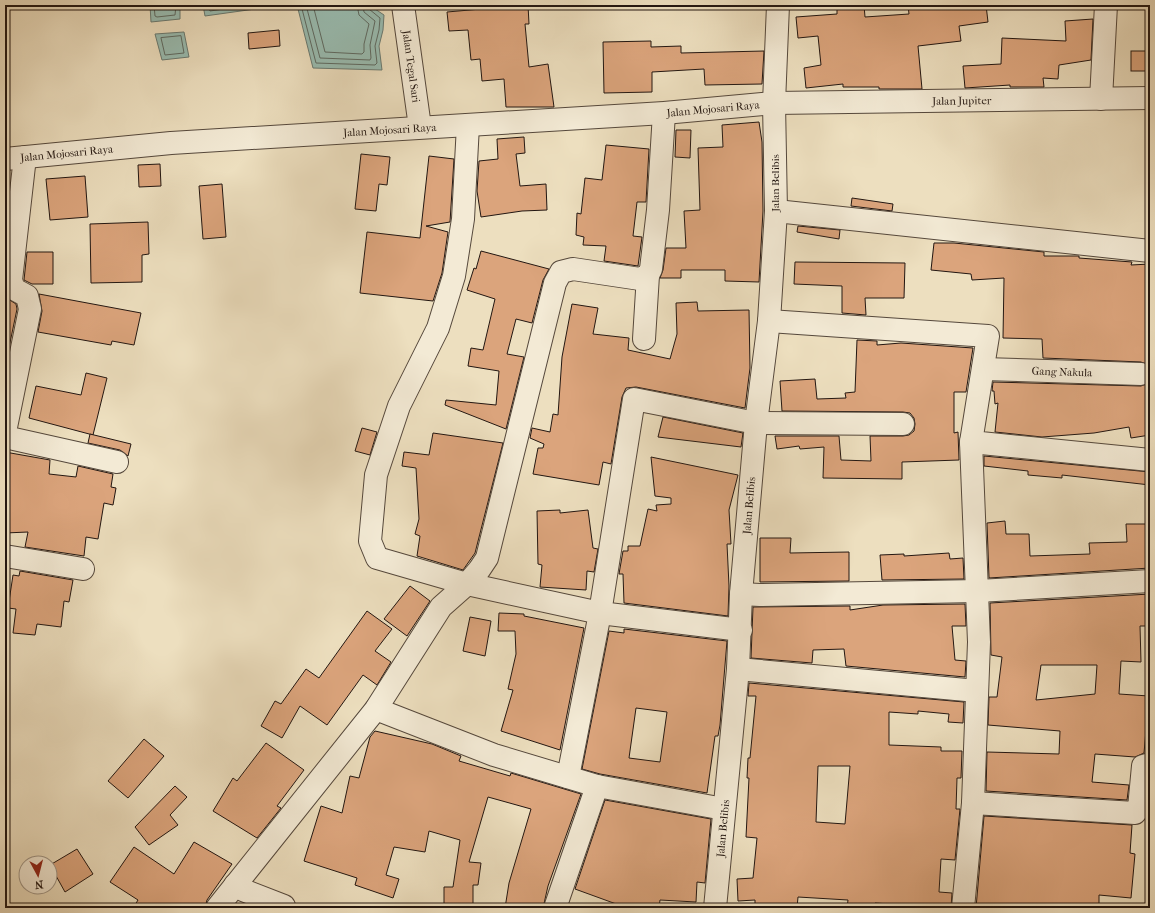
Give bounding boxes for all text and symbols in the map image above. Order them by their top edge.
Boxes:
street label: Jalan Tegal Sari [399,28,423,104]
street label: Jalan Jupiter [931,94,992,108]
street label: Jalan Mojosari Raya [665,98,761,120]
street label: Jalan Mojosari Raya [342,121,438,140]
street label: Jalan Mojosari Raya [19,143,115,165]
street label: Jalan Belibis [769,154,782,213]
street label: Gang Nakula [1031,365,1093,379]
street label: Jalan Belibis [740,476,758,536]
street label: Jalan Belibis [714,799,732,859]
north arrow [18,855,58,895]
text: N [34,877,44,891]

